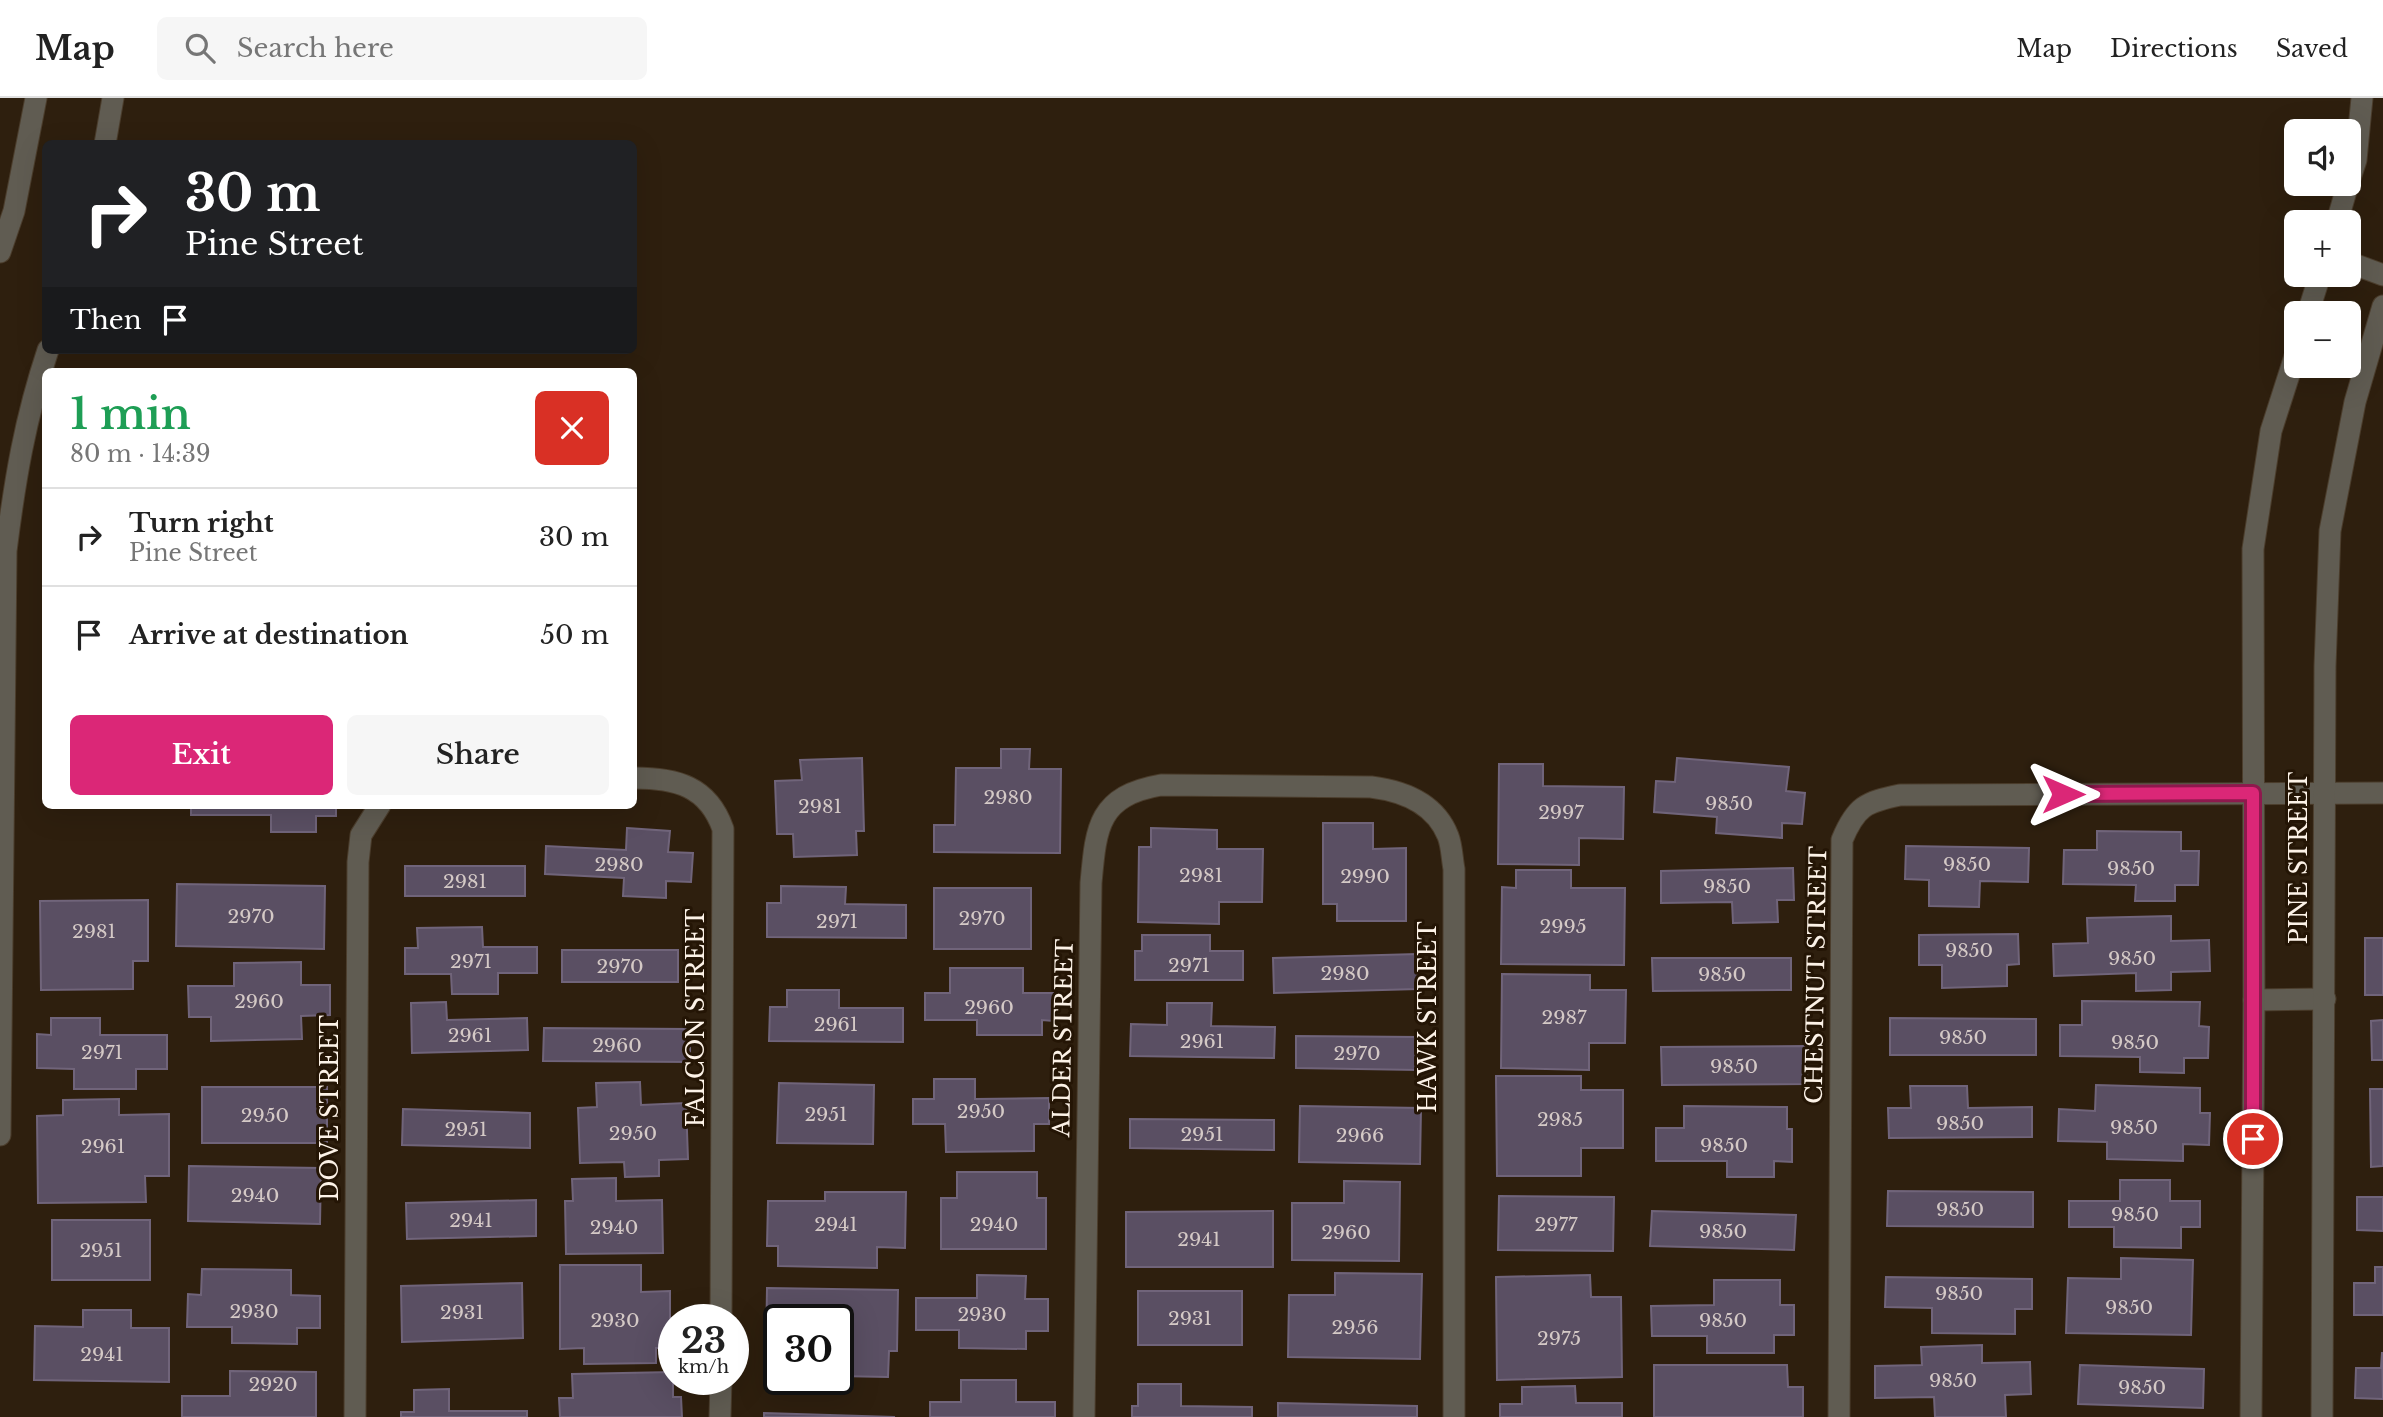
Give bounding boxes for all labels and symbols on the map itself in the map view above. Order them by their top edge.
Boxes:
position arrow [2026,757,2100,831]
street label: PINE STREET [2285,771,2313,944]
house number: 2980 [983,786,1033,809]
house number: 9850 [1705,792,1753,815]
house number: 2981 [798,795,842,818]
house number: 2997 [1538,801,1584,824]
street label: CHESTNUT STREET [1800,845,1832,1104]
house number: 2980 [594,853,644,876]
house number: 9850 [1943,853,1991,876]
house number: 9850 [2107,857,2155,880]
house number: 2981 [1179,864,1223,887]
house number: 2990 [1340,865,1390,888]
house number: 2981 [443,870,487,893]
house number: 9850 [1703,875,1751,898]
house number: 2970 [227,905,275,928]
house number: 2970 [958,907,1006,930]
street label: FALCON STREET [682,908,710,1127]
house number: 2971 [816,910,858,933]
house number: 2995 [1540,915,1586,938]
house number: 2981 [72,920,116,943]
street label: HAWK STREET [1414,921,1442,1113]
street label: ALDER STREET [1047,938,1079,1138]
house number: 9850 [1945,939,1993,962]
house number: 9850 [2108,947,2156,970]
house number: 2971 [450,950,492,973]
house number: 2971 [1168,954,1210,977]
house number: 2970 [596,955,644,978]
house number: 2980 [1320,962,1370,985]
house number: 9850 [1698,963,1746,986]
house number: 2960 [234,990,284,1013]
house number: 2960 [964,996,1014,1019]
house number: 2987 [1542,1006,1587,1029]
house number: 2961 [814,1013,858,1036]
street label: DOVE STREET [316,1015,344,1201]
house number: 2961 [448,1024,492,1047]
house number: 9850 [1939,1026,1987,1049]
house number: 2961 [1180,1030,1224,1053]
house number: 9850 [2111,1031,2159,1054]
house number: 2960 [592,1034,642,1057]
house number: 2971 [81,1041,123,1064]
house number: 2970 [1333,1042,1381,1065]
house number: 9850 [1710,1055,1758,1078]
house number: 2950 [957,1100,1005,1123]
house number: 2951 [804,1103,848,1126]
house number: 2950 [241,1104,289,1127]
house number: 2985 [1537,1108,1583,1131]
pin [2223,1109,2283,1169]
house number: 9850 [1936,1112,1984,1135]
house number: 9850 [2110,1116,2158,1139]
house number: 2951 [444,1118,488,1141]
house number: 2950 [609,1122,657,1145]
house number: 2951 [1180,1123,1224,1146]
house number: 2966 [1336,1124,1384,1147]
house number: 9850 [1700,1134,1748,1157]
house number: 2961 [81,1135,125,1158]
house number: 2940 [231,1184,279,1207]
house number: 9850 [1936,1198,1984,1221]
house number: 9850 [2111,1203,2159,1226]
house number: 2941 [449,1209,493,1232]
house number: 2941 [814,1213,858,1236]
house number: 2940 [970,1213,1018,1236]
house number: 2977 [1535,1213,1578,1236]
house number: 2940 [590,1216,638,1239]
house number: 9850 [1699,1220,1747,1243]
house number: 2960 [1321,1221,1371,1244]
house number: 2941 [1177,1228,1221,1251]
house number: 2951 [79,1239,123,1262]
house number: 9850 [1935,1282,1983,1305]
house number: 9850 [2105,1296,2153,1319]
house number: 2930 [229,1300,279,1323]
house number: 2931 [440,1301,484,1324]
house number: 2930 [957,1303,1007,1326]
speed limit sign: 30 [763,1304,854,1395]
house number: 2931 [1168,1307,1212,1330]
house number: 2930 [590,1309,640,1332]
house number: 9850 [1699,1309,1747,1332]
house number: 2956 [1332,1316,1378,1339]
house number: 2975 [1537,1327,1581,1350]
house number: 2941 [80,1343,124,1366]
house number: 9850 [1929,1369,1977,1392]
house number: 2920 [248,1373,298,1396]
house number: 9850 [2118,1376,2166,1399]

